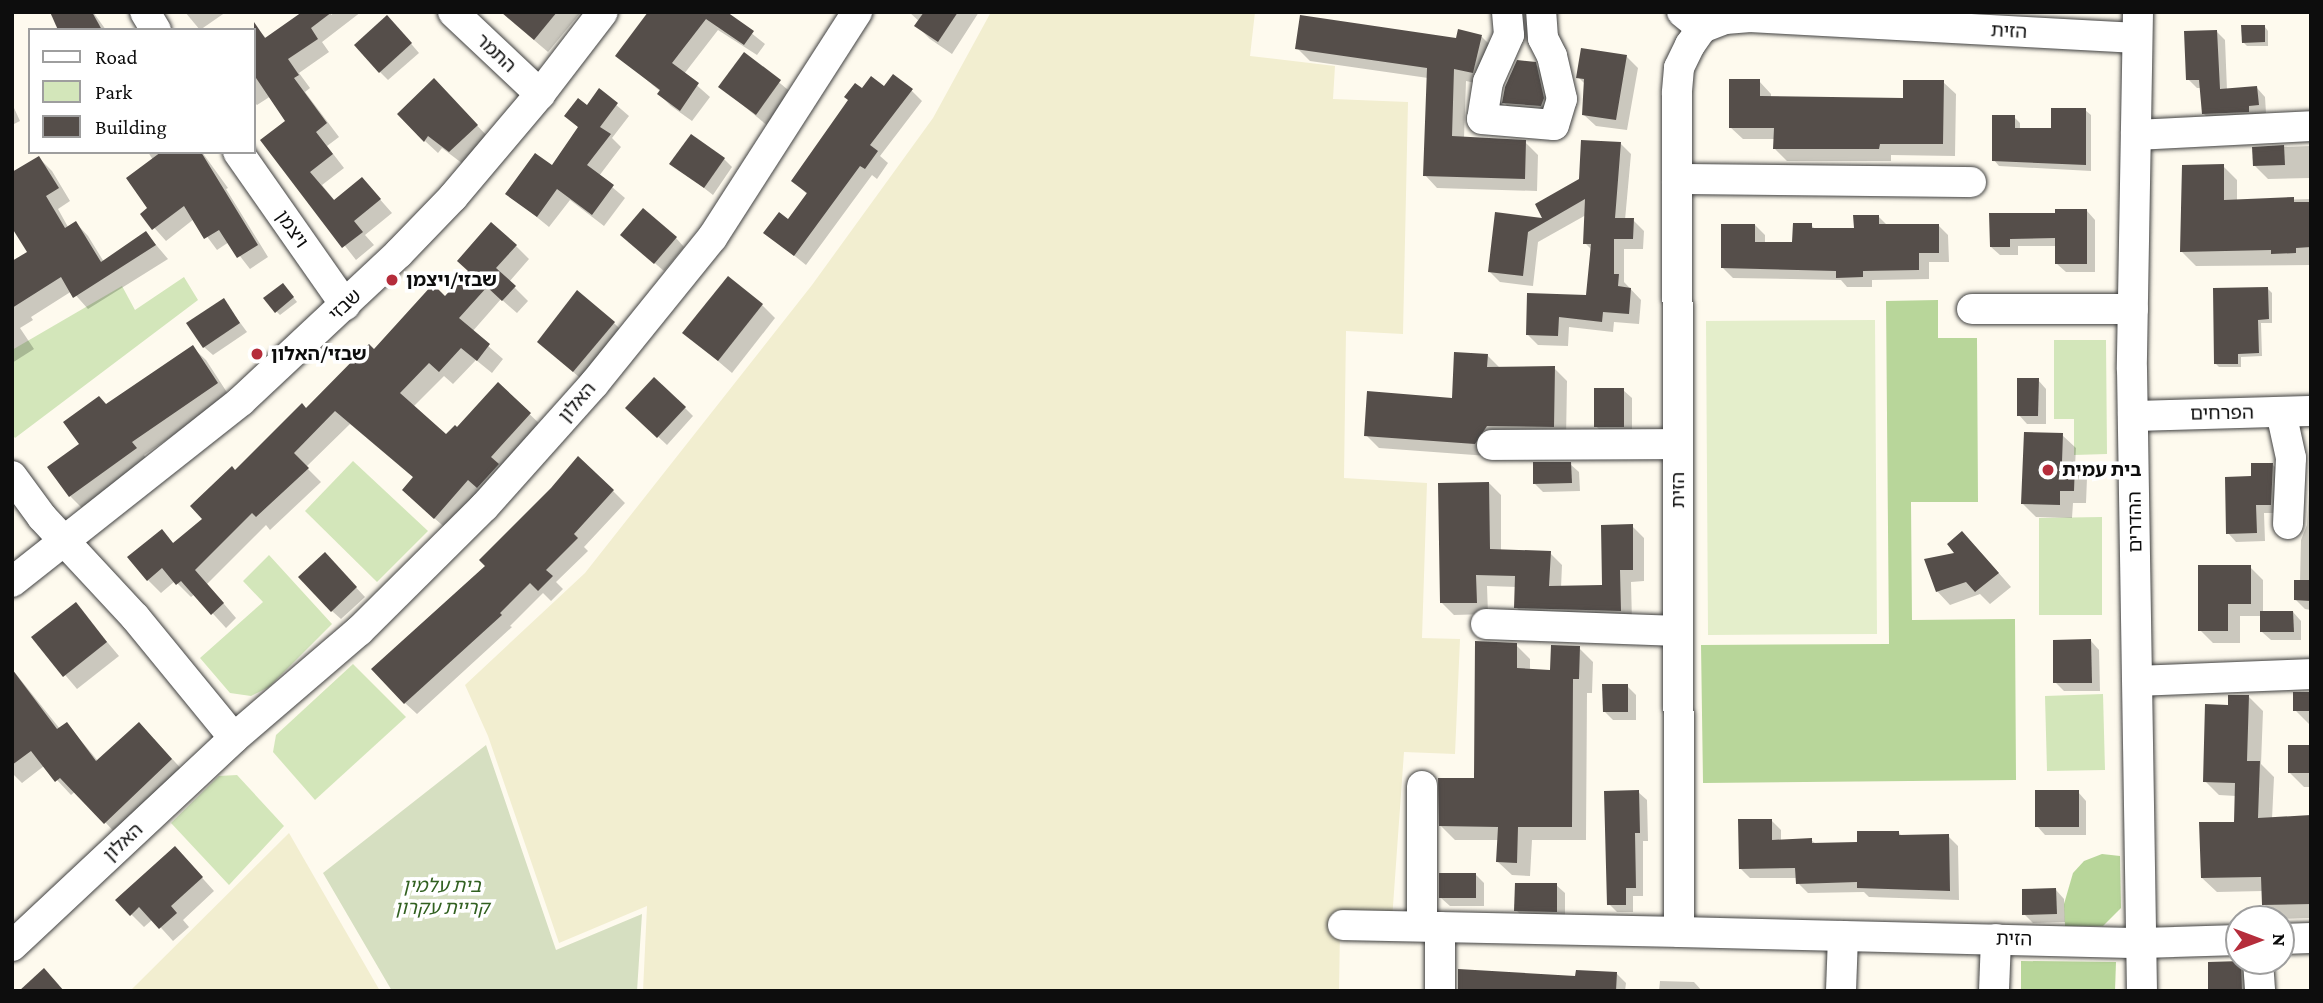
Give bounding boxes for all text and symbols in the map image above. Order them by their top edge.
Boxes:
street label: הזית [1990,19,2028,43]
legend [28,28,256,154]
street label: התמר [471,29,521,77]
text: Road [95,45,138,69]
text: Park [95,80,132,104]
text: Building [95,115,167,139]
street label: ויצמן [271,206,313,252]
place label: שבזי/ויצמן [406,269,497,291]
marker: שבזי/ויצמן [384,272,400,288]
street label: שבזי [324,284,366,326]
place label: שבזי/האלון [271,343,367,365]
marker: שבזי/האלון [249,346,265,362]
street label: האלון [553,377,601,427]
street label: הפרחים [2190,401,2254,425]
place label: בית עמית [2062,459,2142,481]
marker: בית עמית [2040,462,2056,478]
street label: הזית [1667,472,1689,508]
street label: ההדרים [2123,491,2147,553]
street label: האלון [99,818,147,866]
park label: בית עלמין קריית עקרון [395,875,489,919]
north arrow [2225,905,2295,975]
street label: הזית [1996,927,2032,951]
text: N [2269,934,2290,946]

